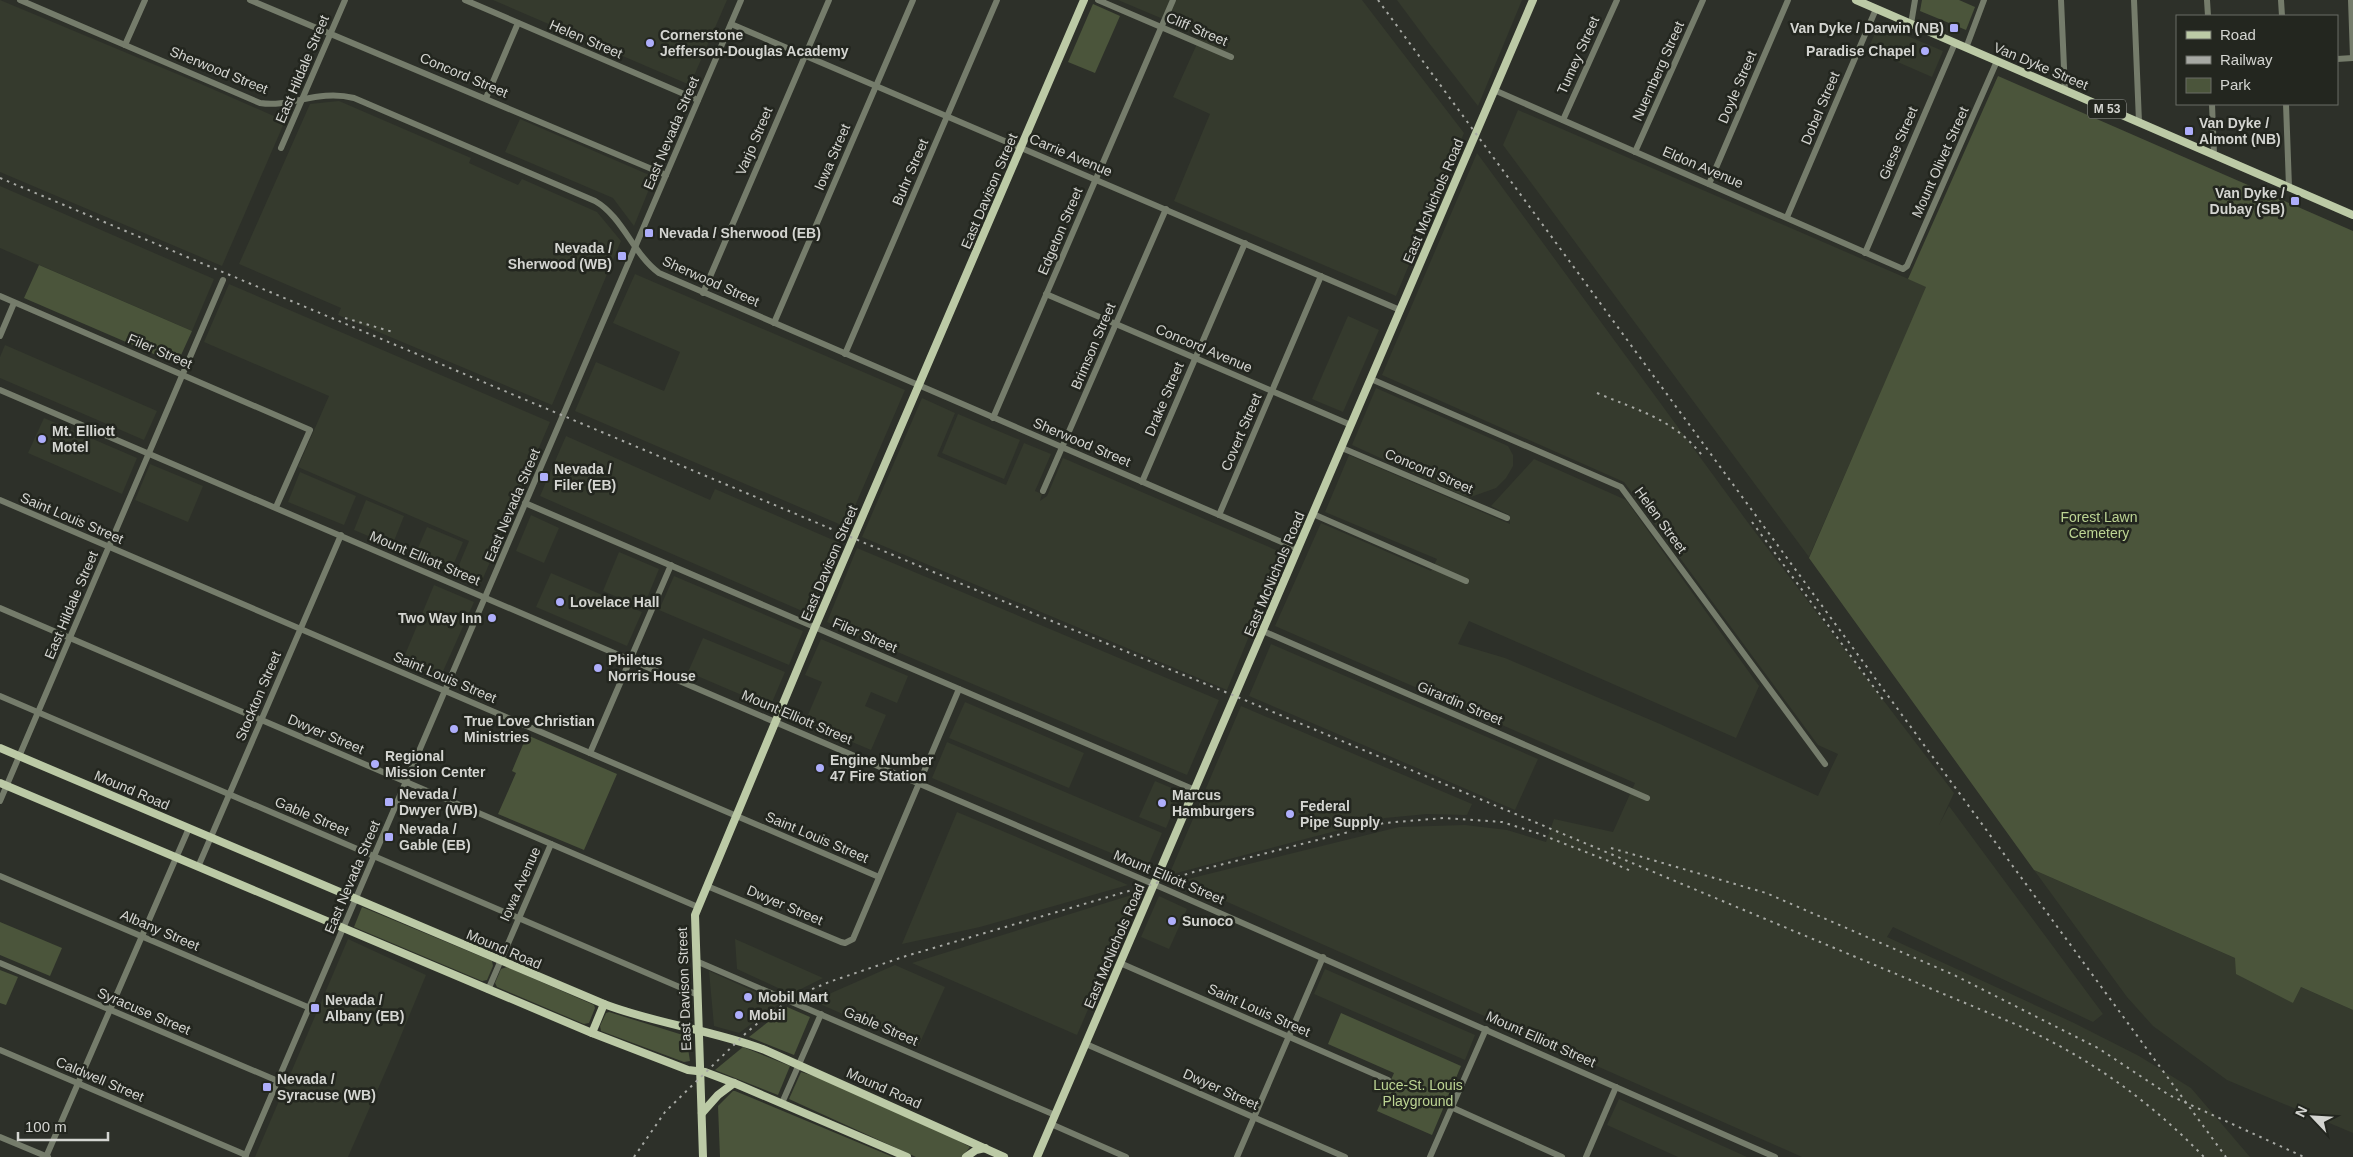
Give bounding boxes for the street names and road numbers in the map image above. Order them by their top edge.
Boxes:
street label: Cliff Street [1164,9,1230,49]
street label: East Hildale Street [272,12,332,125]
street label: Tumey Street [1554,14,1602,96]
street label: Helen Street [547,16,625,62]
street label: Nuernberg Street [1629,19,1687,123]
street label: Van Dyke Street [1991,39,2091,93]
street label: Sherwood Street [168,43,270,97]
street label: Doyle Street [1715,48,1759,126]
street label: Concord Street [418,49,511,101]
street label: Dobel Street [1797,69,1843,147]
street label: East Nevada Street [640,74,702,192]
road number: M 53 [2088,100,2126,118]
street label: Varjo Street [732,104,776,178]
street label: Giese Street [1875,104,1921,182]
street label: Mount Olivet Street [1908,104,1972,220]
street label: Iowa Street [811,121,853,193]
street label: Carrie Avenue [1027,130,1115,180]
street label: East Davison Street [957,131,1021,251]
street label: Buhr Street [889,136,931,208]
street label: East McNichols Road [1399,136,1467,266]
street label: Eldon Avenue [1660,143,1746,191]
street label: Edgeton Street [1034,185,1086,277]
street label: Sherwood Street [660,252,762,310]
street label: Brimson Street [1068,300,1118,392]
street label: Concord Avenue [1153,320,1255,376]
street label: Filer Street [125,330,195,372]
street label: Drake Street [1141,360,1187,438]
street label: Covert Street [1218,391,1265,473]
street label: Sherwood Street [1031,414,1133,470]
street label: Concord Street [1383,445,1476,497]
street label: East Nevada Street [481,446,543,564]
street label: Helen Street [1632,484,1690,556]
street label: Saint Louis Street [18,489,126,547]
street label: East Davison Street [797,503,861,623]
street label: East McNichols Road [1240,509,1308,639]
street label: Mount Elliott Street [367,528,483,589]
street label: East Hildale Street [41,548,101,661]
street label: Filer Street [830,614,900,656]
street label: Saint Louis Street [391,648,499,706]
street label: Stockton Street [232,649,284,743]
street label: Girardin Street [1415,678,1505,728]
street label: Mount Elliott Street [739,687,855,748]
street label: Dwyer Street [286,711,366,757]
street label: Mound Road [92,767,172,813]
street label: Gable Street [273,793,351,839]
street label: Saint Louis Street [763,808,871,866]
street label: East Nevada Street [321,818,383,936]
street label: Iowa Avenue [496,844,544,924]
street label: Mount Elliott Street [1111,847,1227,908]
street label: East McNichols Road [1080,881,1148,1011]
street label: Dwyer Street [745,882,825,928]
street label: Albany Street [118,906,202,954]
street label: Mound Road [464,926,544,972]
street label: East Davison Street [674,927,694,1051]
street label: Saint Louis Street [1205,980,1313,1040]
street label: Syracuse Street [95,984,193,1038]
street label: Gable Street [842,1003,920,1049]
street label: Mount Elliott Street [1484,1008,1598,1070]
street label: Caldwell Street [54,1053,147,1105]
street label: Mound Road [844,1064,924,1112]
street label: Dwyer Street [1181,1065,1261,1113]

